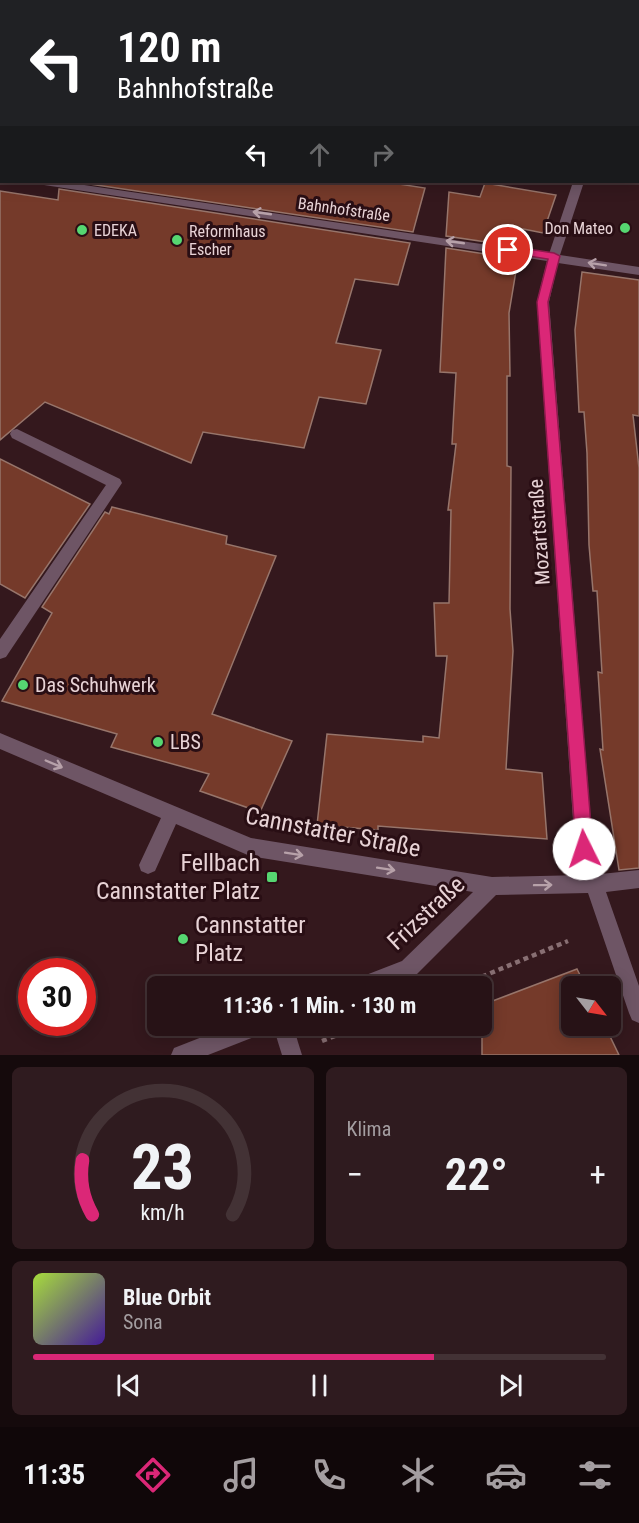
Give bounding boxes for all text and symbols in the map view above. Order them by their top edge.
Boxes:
text: 120 m [117,23,222,72]
icon: left [18,24,96,102]
text: Bahnhofstraße [117,73,274,105]
icon: left [240,138,273,171]
icon: ahead [303,138,336,171]
icon: right [366,138,399,171]
street label: Bahnhofstraße [297,194,391,225]
one-way arrow [252,208,272,219]
place label: Don Mateo [544,219,613,238]
place label: EDEKA [94,221,137,240]
marker: Don Mateo [618,221,632,235]
place label: Reformhaus Escher [189,222,265,259]
marker: EDEKA [75,223,89,237]
pin [482,224,533,275]
marker: Reformhaus Escher [170,233,184,247]
icon: arrive [491,233,524,266]
one-way arrow [445,236,465,247]
one-way arrow [587,258,607,269]
street label: Mozartstraße [523,478,555,586]
place label: Das Schuhwerk [35,673,156,697]
marker: Das Schuhwerk [16,678,30,692]
place label: LBS [170,730,201,754]
marker: LBS [151,735,165,749]
one-way arrow [44,759,63,770]
street label: Cannstatter Straße [243,801,423,863]
position arrow [552,817,616,881]
place label: Fellbach Cannstatter Platz [96,849,260,905]
one-way arrow [284,849,304,860]
one-way arrow [375,864,395,875]
marker: Fellbach Cannstatter Platz [265,870,279,884]
street label: Frizstraße [382,870,470,956]
one-way arrow [533,879,553,891]
place label: Cannstatter Platz [195,911,306,967]
marker: Cannstatter Platz [176,932,190,946]
speed limit sign: 30 [18,958,96,1036]
north arrow [561,976,621,1036]
map controls [561,976,621,1036]
text: 11:36 · 1 Min. · 130 m [223,993,416,1018]
text: Klima [347,1117,391,1141]
text: 23 [131,1131,194,1204]
text: 22° [445,1148,508,1201]
text: − [347,1155,363,1194]
text: + [590,1155,606,1194]
text: km/h [141,1200,185,1225]
text: Blue Orbit [123,1285,211,1310]
text: Sona [123,1310,163,1334]
icon: previous [112,1369,145,1402]
icon: pause [303,1369,336,1402]
icon: next [494,1369,527,1402]
icon: directions [132,1454,174,1496]
icon: music [220,1454,262,1496]
icon: phone [308,1454,350,1496]
icon: climate [397,1454,439,1496]
icon: car [485,1454,527,1496]
icon: filters [574,1454,616,1496]
text: 11:35 [23,1459,85,1491]

